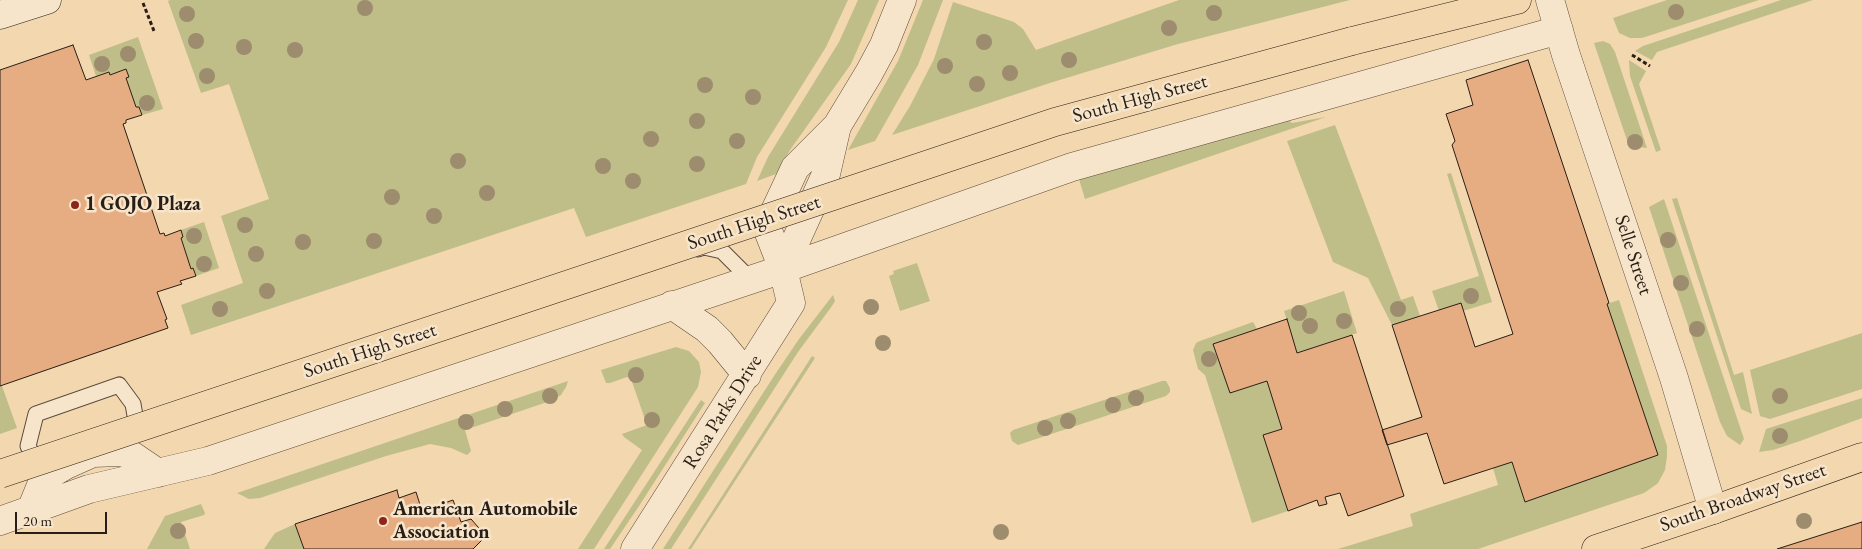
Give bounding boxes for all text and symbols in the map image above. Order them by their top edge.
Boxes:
street label: South High Street [1070,70,1210,128]
street label: South High Street [684,190,824,256]
place label: 1 GOJO Plaza [85,193,201,217]
marker: 1 GOJO Plaza [69,199,81,211]
street label: Selle Street [1609,212,1657,298]
street label: South High Street [300,318,440,384]
street label: Rosa Parks Drive [678,351,768,473]
street label: South Broadway Street [1657,458,1829,538]
place label: American Automobile Association [393,498,578,545]
scale bar [18,502,110,534]
text: 20 m [23,511,52,530]
marker: American Automobile Association [377,515,389,527]

